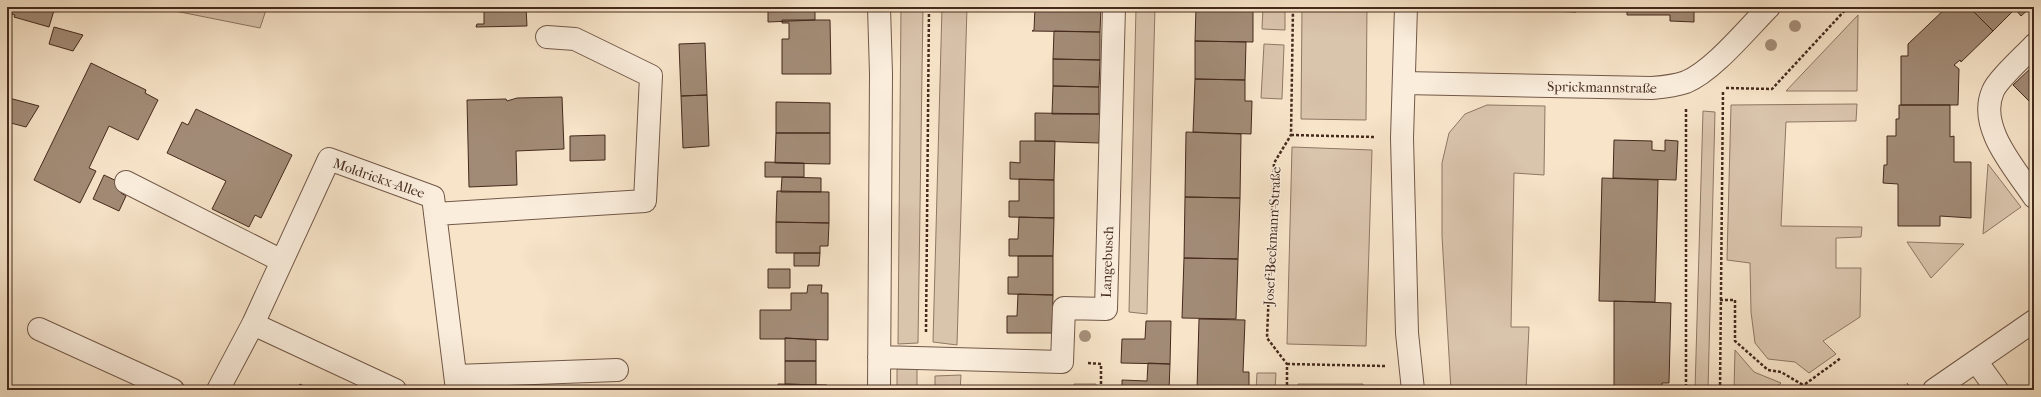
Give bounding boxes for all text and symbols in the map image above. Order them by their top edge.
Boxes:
street label: Sprickmannstraße [1547,78,1657,97]
street label: Moldrickx-Allee [331,155,427,202]
street label: Josef-Beckmann-Straße [1260,166,1285,307]
street label: Langebusch [1098,226,1117,298]

